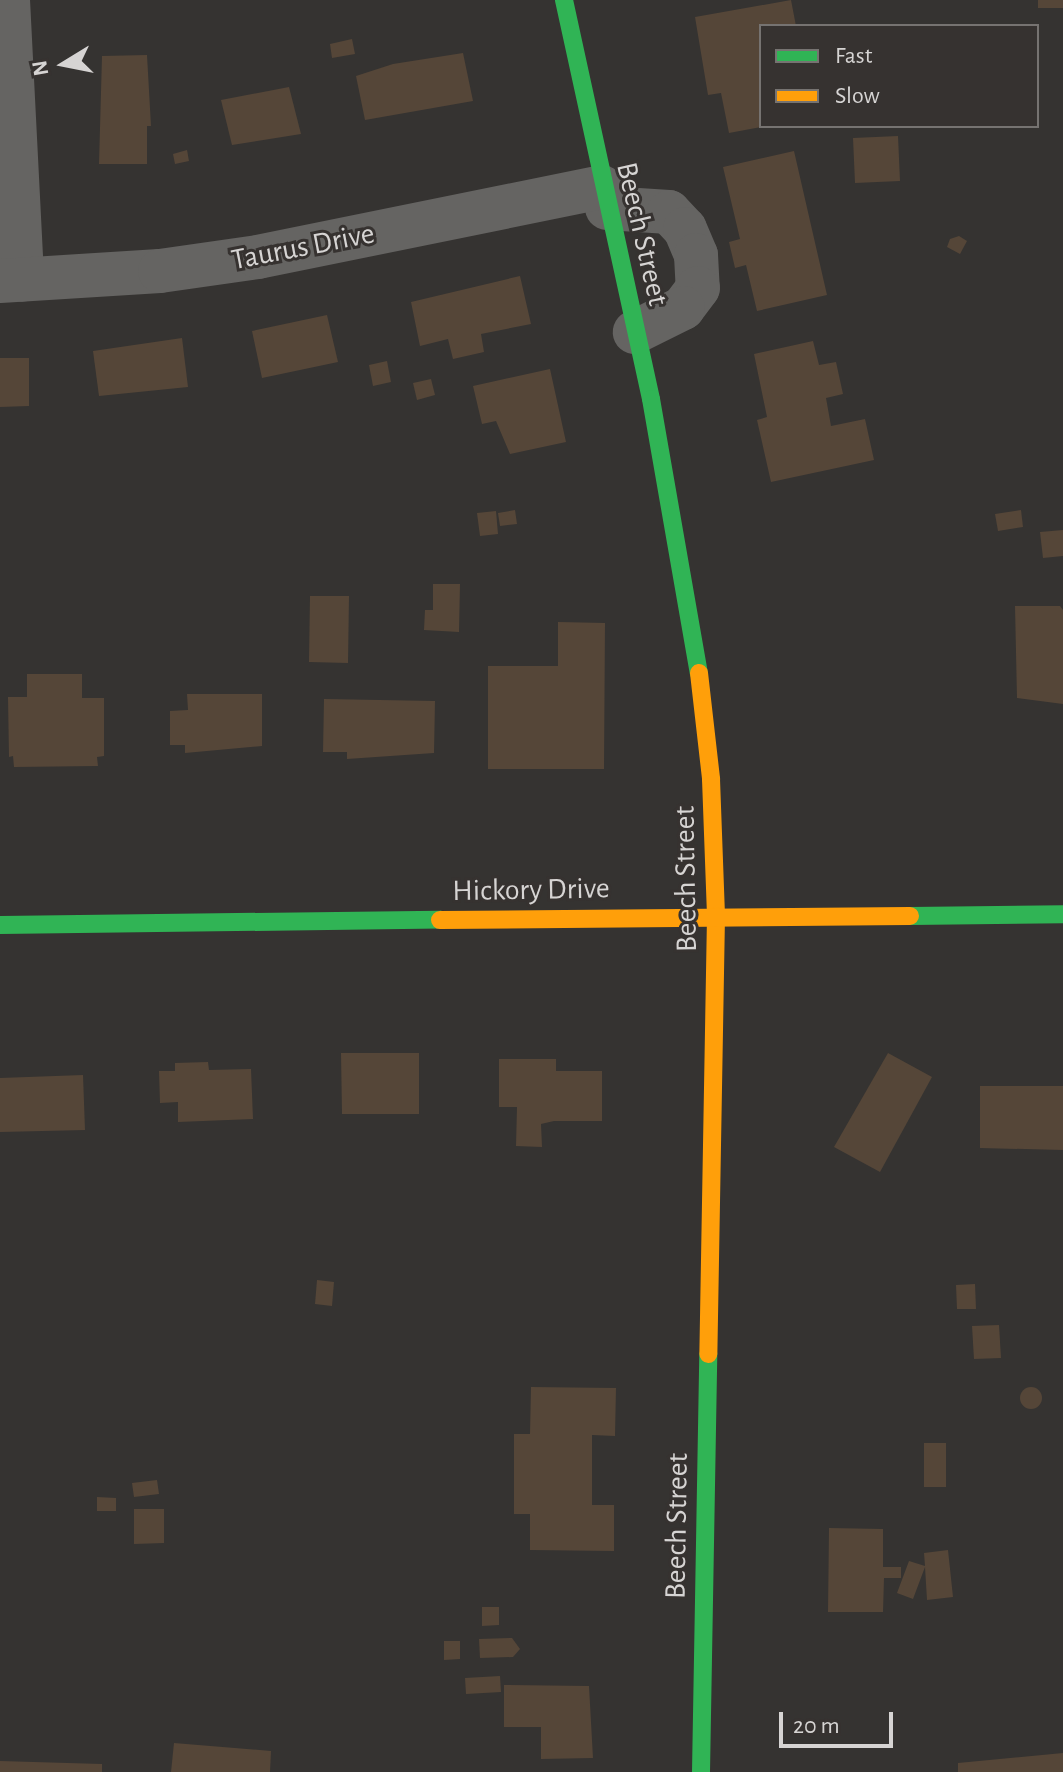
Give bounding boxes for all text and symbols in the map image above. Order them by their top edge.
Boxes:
north arrow [24,24,104,104]
legend [759,24,1039,128]
text: Fast [835,44,872,68]
text: N [28,59,53,78]
text: Slow [835,84,880,108]
street label: Beech Street [608,159,676,309]
street label: Taurus Drive [228,215,378,279]
street label: Beech Street [667,806,705,952]
street label: Hickory Drive [452,871,610,909]
street label: Beech Street [658,1453,696,1599]
scale bar [783,1696,897,1746]
text: 20 m [793,1714,840,1738]

